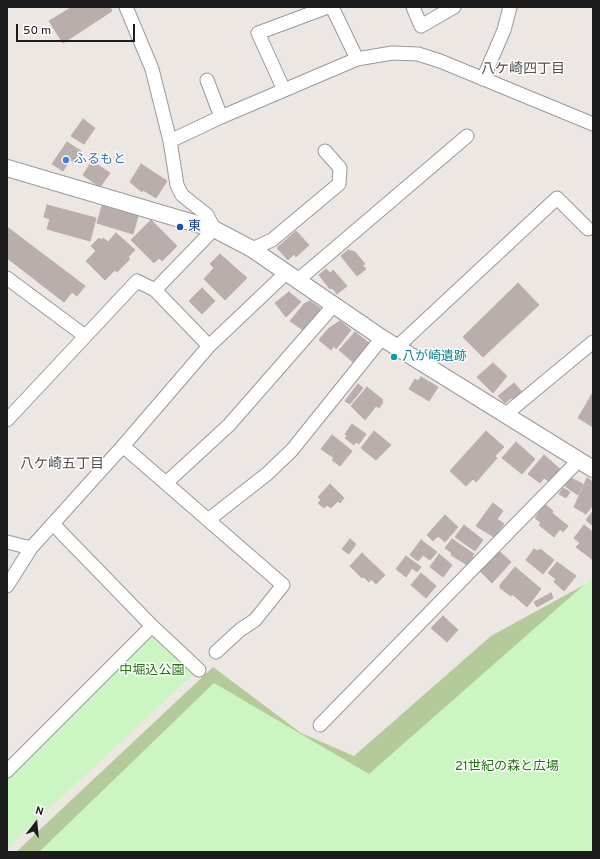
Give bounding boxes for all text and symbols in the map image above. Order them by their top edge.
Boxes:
scale bar [18,16,137,42]
text: 50 m [23,23,51,39]
district label: 八ケ崎四丁目 [481,62,565,78]
place label: ふるもと [74,152,126,168]
marker: ふるもと [61,155,71,165]
place label: 東 [188,219,201,235]
marker: 東 [175,222,185,232]
place label: 八が崎遺跡 [402,349,467,365]
marker: 八が崎遺跡 [389,352,399,362]
district label: 八ケ崎五丁目 [20,457,104,473]
park label: 中堀込公園 [120,663,184,679]
park label: 21世紀の森と広場 [455,759,559,775]
north arrow [16,803,56,843]
text: N [34,804,45,819]

